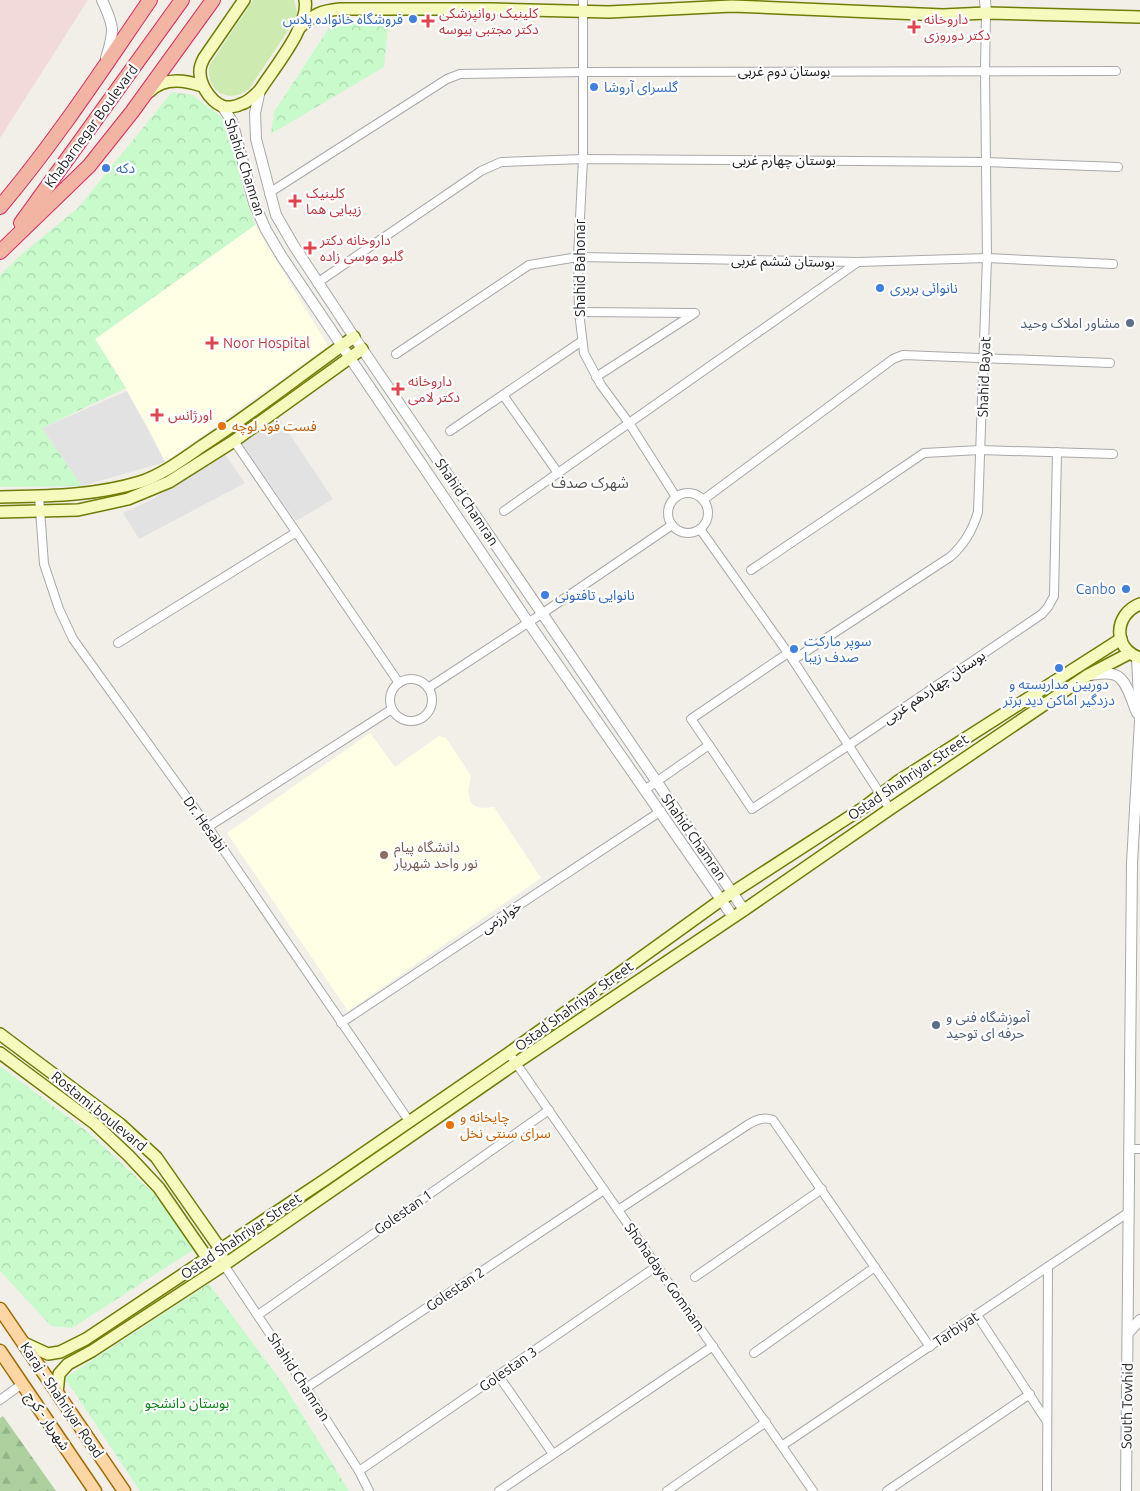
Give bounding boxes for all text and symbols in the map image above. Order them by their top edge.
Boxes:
place label: کلینیک روانپزشکی دکتر مجتبی بیوسه [439,5,539,38]
place label: فروشگاه خانواده پلاس [283,11,403,29]
place label: داروخانه دکتر دوروزی [924,11,991,44]
marker: فروشگاه خانواده پلاس [407,13,419,25]
marker: کلینیک روانپزشکی دکتر مجتبی بیوسه [421,14,435,28]
marker: داروخانه دکتر دوروزی [908,21,920,33]
street label: Khabarnegar Boulevard [41,61,141,191]
street label: بوستان دوم غربی [738,63,831,82]
place label: گلسرای آروشا [604,79,678,96]
marker: گلسرای آروشا [588,81,600,93]
street label: Shahid Chamran [222,116,268,218]
street label: بوستان چهارم غربی [732,152,836,171]
place label: دکه [116,160,136,176]
marker: دکه [100,162,112,174]
place label: کلینیک زیبایی هما [306,185,362,218]
marker: کلینیک زیبایی هما [288,194,302,208]
street label: Shahid Bahonar [572,218,588,317]
place label: داروخانه دکتر گلبو موسی زاده [319,232,404,265]
marker: داروخانه دکتر گلبو موسی زاده [304,242,316,254]
street label: بوستان ششم غربی [731,252,835,273]
place label: نانوائی بربری [890,280,958,297]
marker: نانوائی بربری [874,282,886,294]
place label: مشاور املاک وحید [1020,315,1120,332]
marker: مشاور املاک وحید [1124,317,1136,329]
place label: Noor Hospital [223,335,310,351]
marker: Noor Hospital [205,336,219,350]
street label: Shahid Bayat [975,336,993,418]
place label: داروخانه دکتر لامی [408,373,461,406]
marker: داروخانه دکتر لامی [392,383,404,395]
place label: اورژانس [168,407,212,424]
marker: اورژانس [150,408,164,422]
place label: فست فود لوچه [232,418,317,436]
marker: فست فود لوچه [216,420,228,432]
street label: Shahid Chamran [432,455,502,549]
district label: شهرک صدف [551,474,629,492]
place label: Canbo [1076,581,1116,597]
marker: Canbo [1120,583,1132,595]
place label: نانوایی تافتونی [555,587,635,604]
marker: نانوایی تافتونی [539,589,551,601]
place label: سوپر مارکت صدف زیبا [804,633,872,666]
marker: سوپر مارکت صدف زیبا [788,643,800,655]
street label: بوستان چهاردهم غربی [880,647,990,730]
marker: دوربین مداربسته و دزدگیر اماکن دید برتر [1053,662,1065,674]
place label: دوربین مداربسته و دزدگیر اماکن دید برتر [1002,676,1115,709]
street label: Ostad Shahriyar Street [845,730,972,823]
street label: Shahid Chamran [658,791,730,883]
street label: Dr. Hesabi [180,793,230,855]
place label: دانشگاه پیام نور واحد شهریار [393,839,478,872]
marker: دانشگاه پیام نور واحد شهریار [378,849,390,861]
street label: خوارزمی [478,898,525,937]
street label: Ostad Shahriyar Street [512,958,636,1054]
place label: آموزشگاه فنی و حرفه ای توحید [946,1009,1031,1042]
marker: آموزشگاه فنی و حرفه ای توحید [930,1019,942,1031]
street label: Rostami boulevard [48,1068,150,1154]
place label: چایخانه و سرای سنتی نخل [460,1109,551,1142]
marker: چایخانه و سرای سنتی نخل [444,1119,456,1131]
street label: Golestan 1 [371,1186,435,1238]
street label: Ostad Shahriyar Street [178,1189,305,1282]
street label: Shohadaye Gomnam [622,1220,708,1334]
street label: Golestan 2 [423,1264,487,1314]
street label: Tarbiyat [930,1308,982,1350]
street label: Shahid Chamran [265,1330,333,1424]
street label: Karaj - Shahriyar Road [17,1339,107,1461]
street label: Golestan 3 [476,1343,540,1395]
street label: South Towhid [1118,1363,1136,1449]
street label: شهریار - کرج [20,1389,73,1455]
park label: بوستان دانشجو [145,1395,230,1412]

